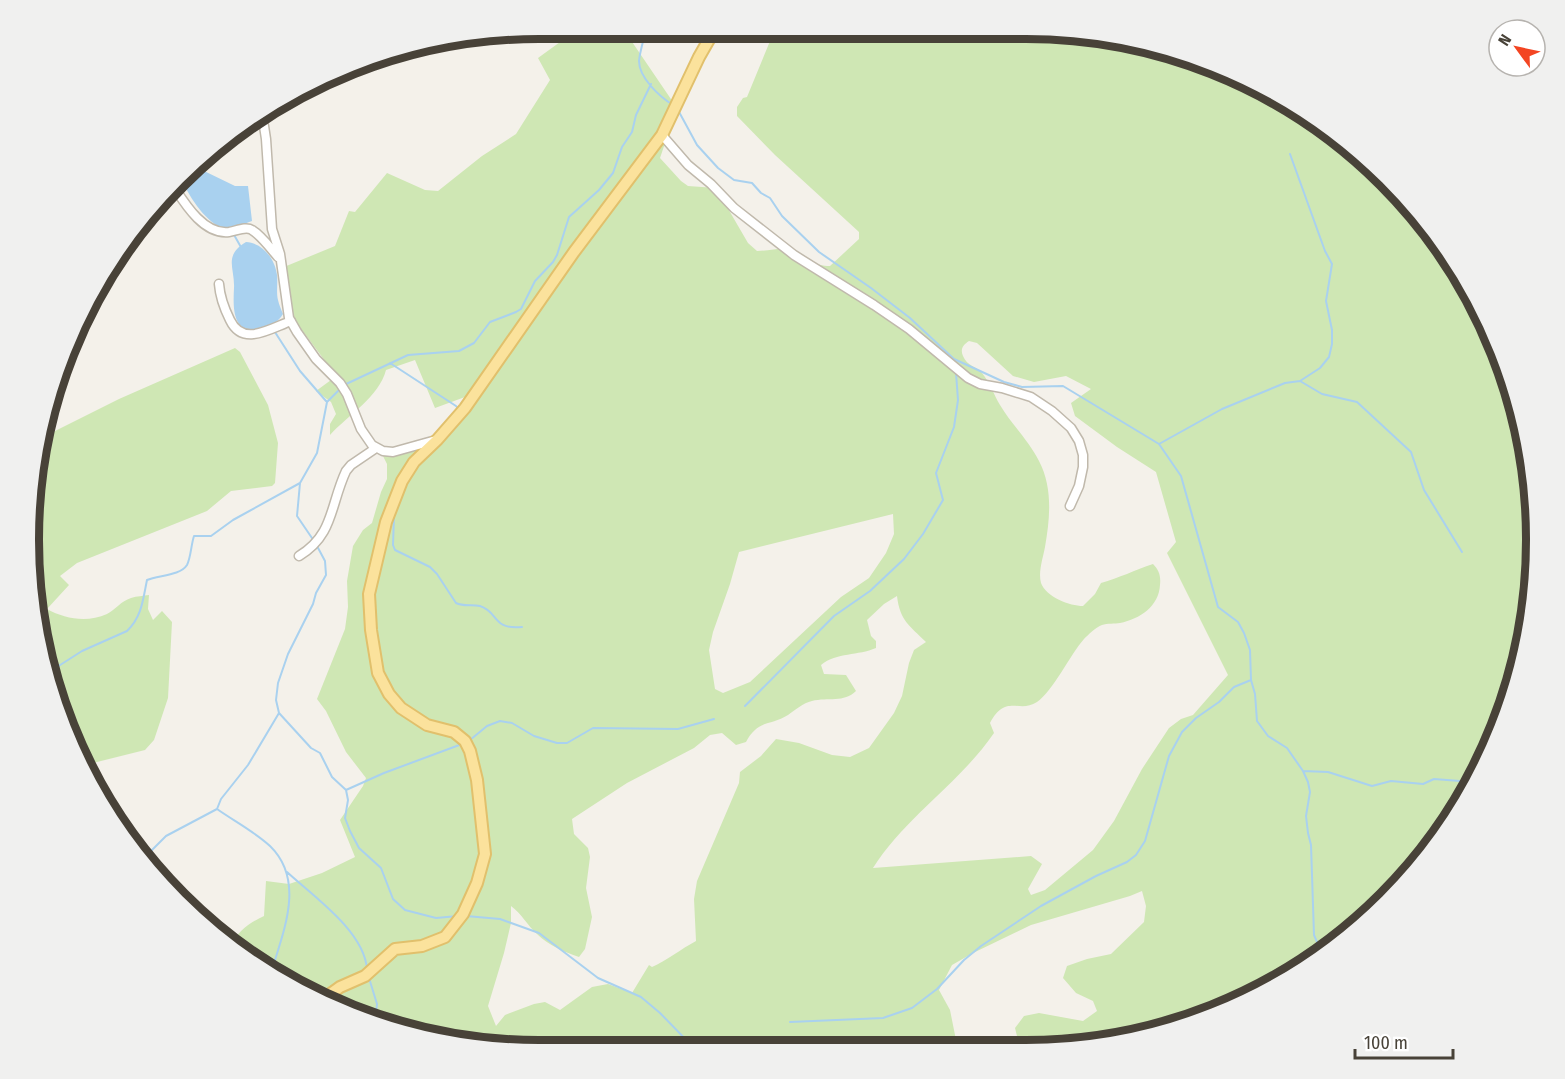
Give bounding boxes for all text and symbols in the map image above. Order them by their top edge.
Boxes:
north arrow [1487,18,1547,78]
text: N [1494,31,1515,49]
scale bar [1355,1022,1452,1060]
text: 100 m [1364,1032,1408,1054]

